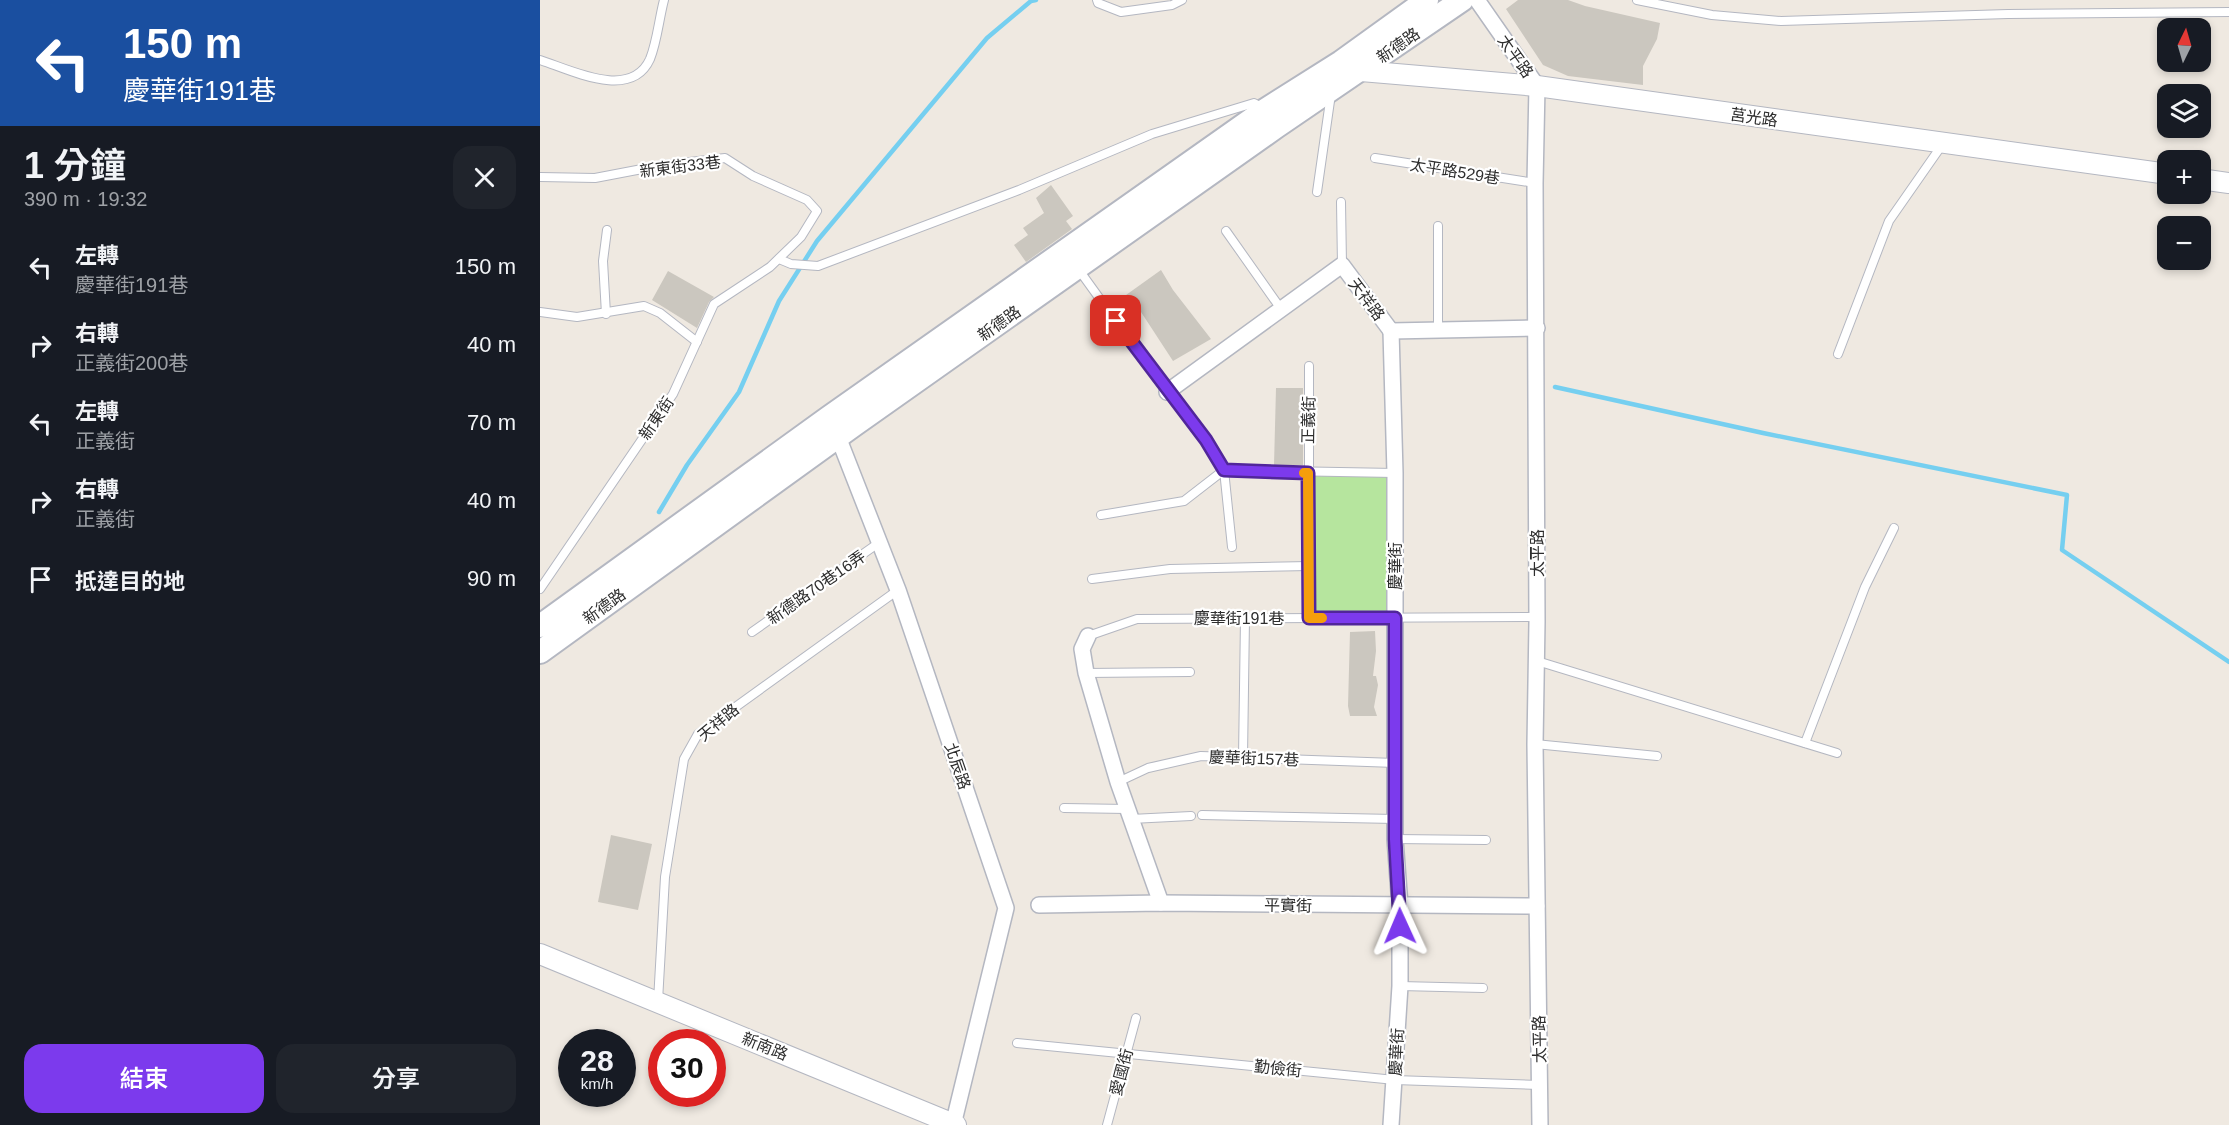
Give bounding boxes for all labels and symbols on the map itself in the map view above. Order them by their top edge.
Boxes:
north arrow [2157,18,2211,72]
street label: 新德路 [1374,25,1423,66]
street label: 太平路 [1495,32,1536,81]
street label: 莒光路 [1729,106,1779,129]
street label: 新東街33巷 [638,153,722,180]
street label: 太平路529巷 [1409,156,1501,187]
street label: 天祥路 [1345,275,1388,324]
pin [1090,295,1141,346]
street label: 新德路 [975,303,1024,344]
street label: 新東街 [636,394,677,443]
street label: 正義街 [1300,396,1317,444]
street label: 太平路 [1529,529,1546,577]
street label: 慶華街 [1386,542,1404,590]
street label: 新德路70巷16弄 [764,547,869,628]
street label: 新德路 [580,585,629,627]
street label: 慶華街191巷 [1194,609,1284,627]
street label: 天祥路 [694,700,742,744]
street label: 北辰路 [942,741,973,792]
street label: 慶華街157巷 [1208,747,1300,769]
position arrow [1368,894,1432,958]
street label: 平實街 [1264,897,1312,914]
street label: 太平路 [1531,1015,1548,1063]
street label: 慶華街 [1386,1028,1406,1076]
speed limit sign: 30 [648,1029,726,1107]
street label: 新南路 [739,1030,790,1063]
street label: 愛國街 [1107,1047,1136,1098]
street label: 勤儉街 [1253,1058,1303,1079]

